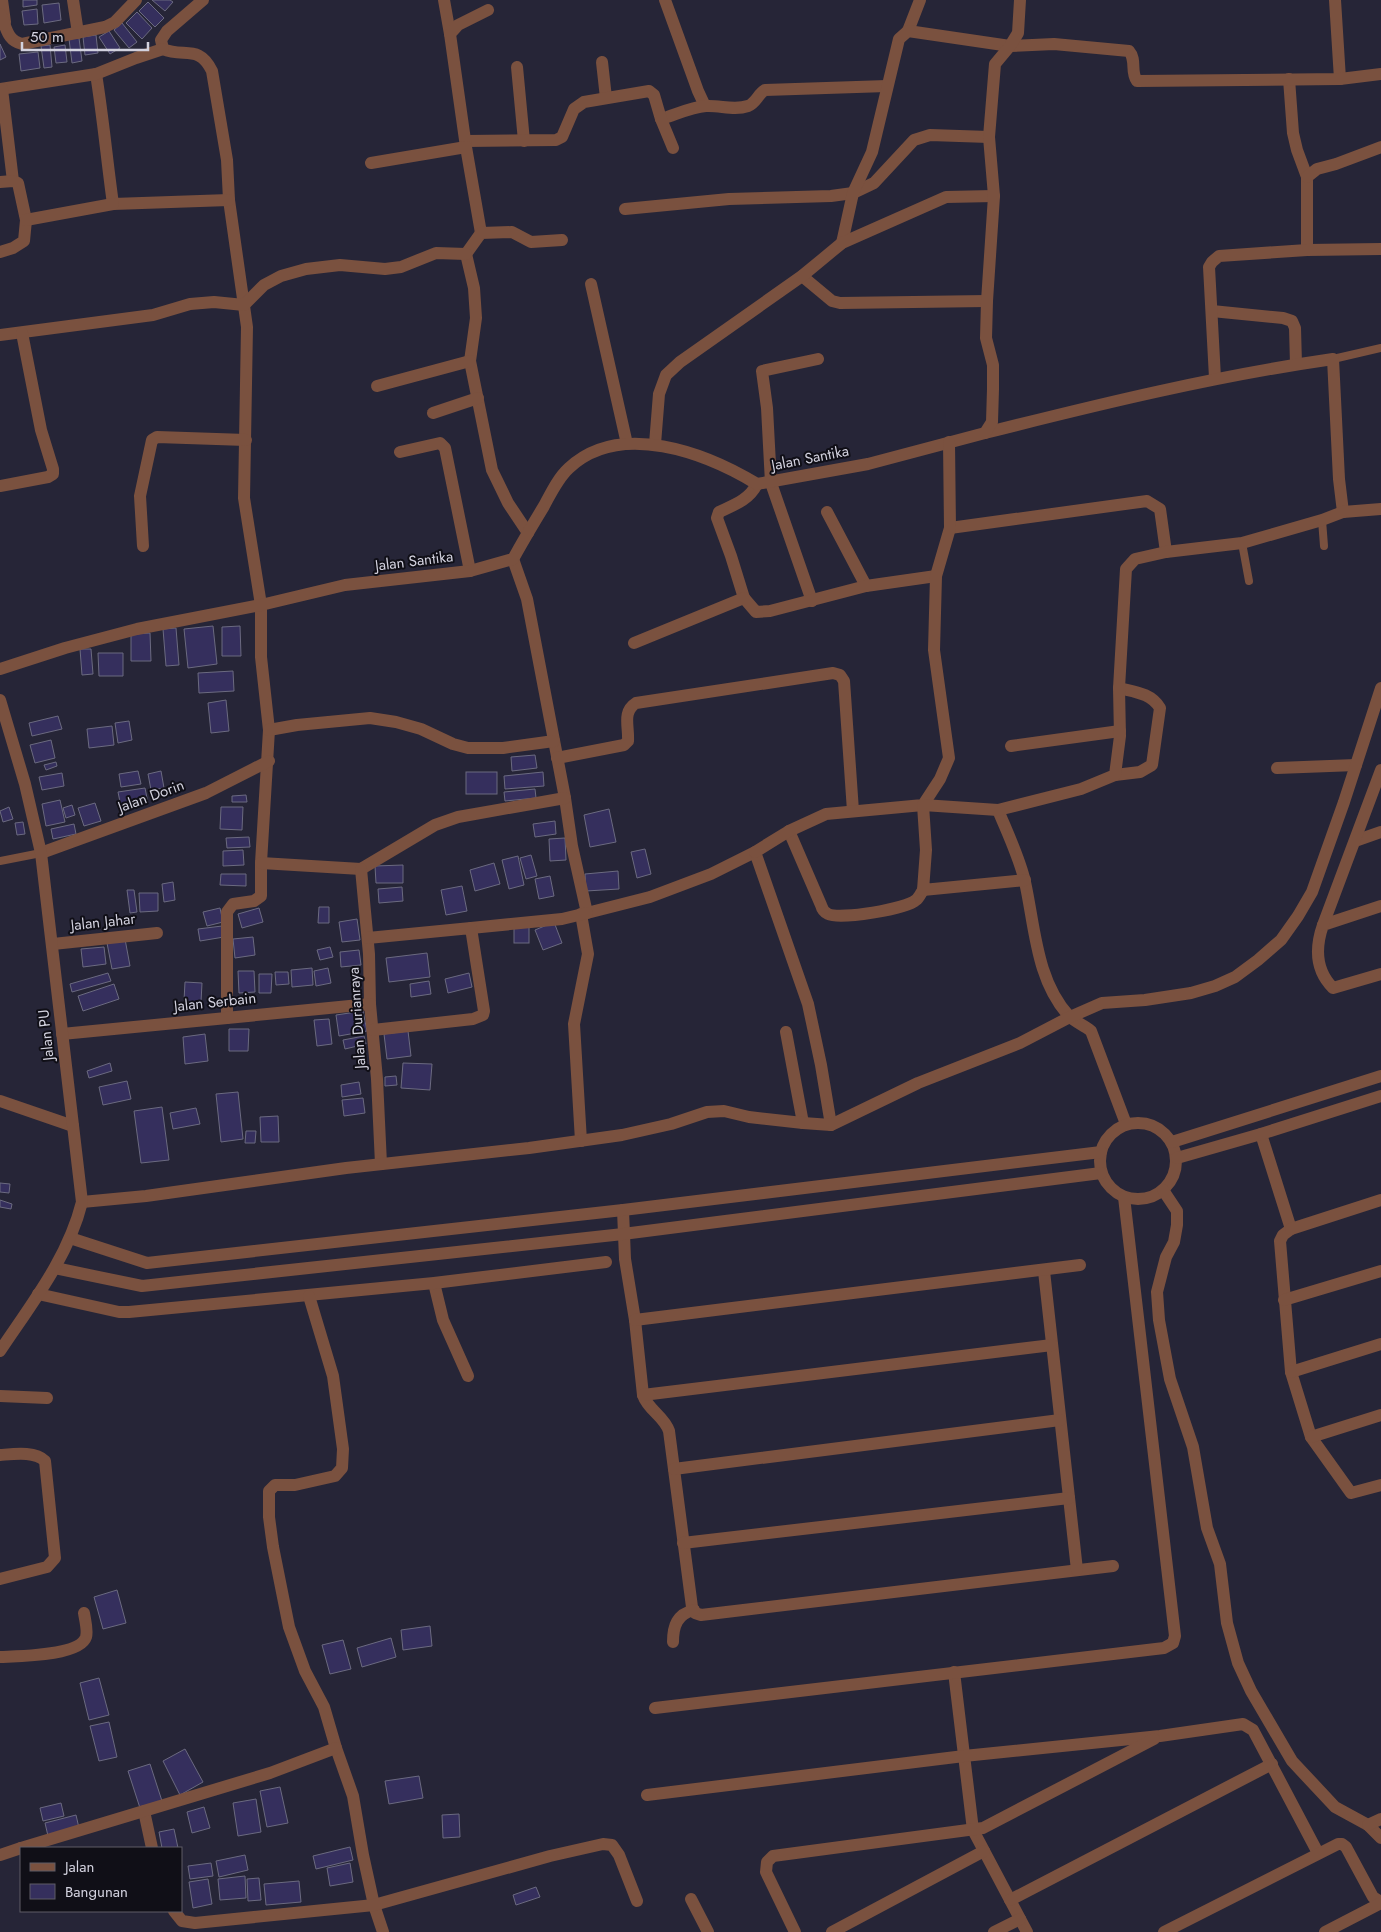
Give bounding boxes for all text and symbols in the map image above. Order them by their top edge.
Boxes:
scale bar [22,20,149,52]
text: 50 m [30,26,64,48]
street label: Jalan Santika [767,440,851,477]
street label: Jalan Santika [372,545,454,577]
street label: Jalan Dorin [113,774,187,819]
street label: Jalan Jahar [68,908,137,937]
street label: Jalan Durianraya [342,966,372,1072]
street label: Jalan Serbain [171,987,257,1017]
street label: Jalan PU [32,1008,60,1064]
legend [20,1847,182,1912]
text: Jalan [63,1856,94,1878]
text: Bangunan [65,1881,128,1903]

